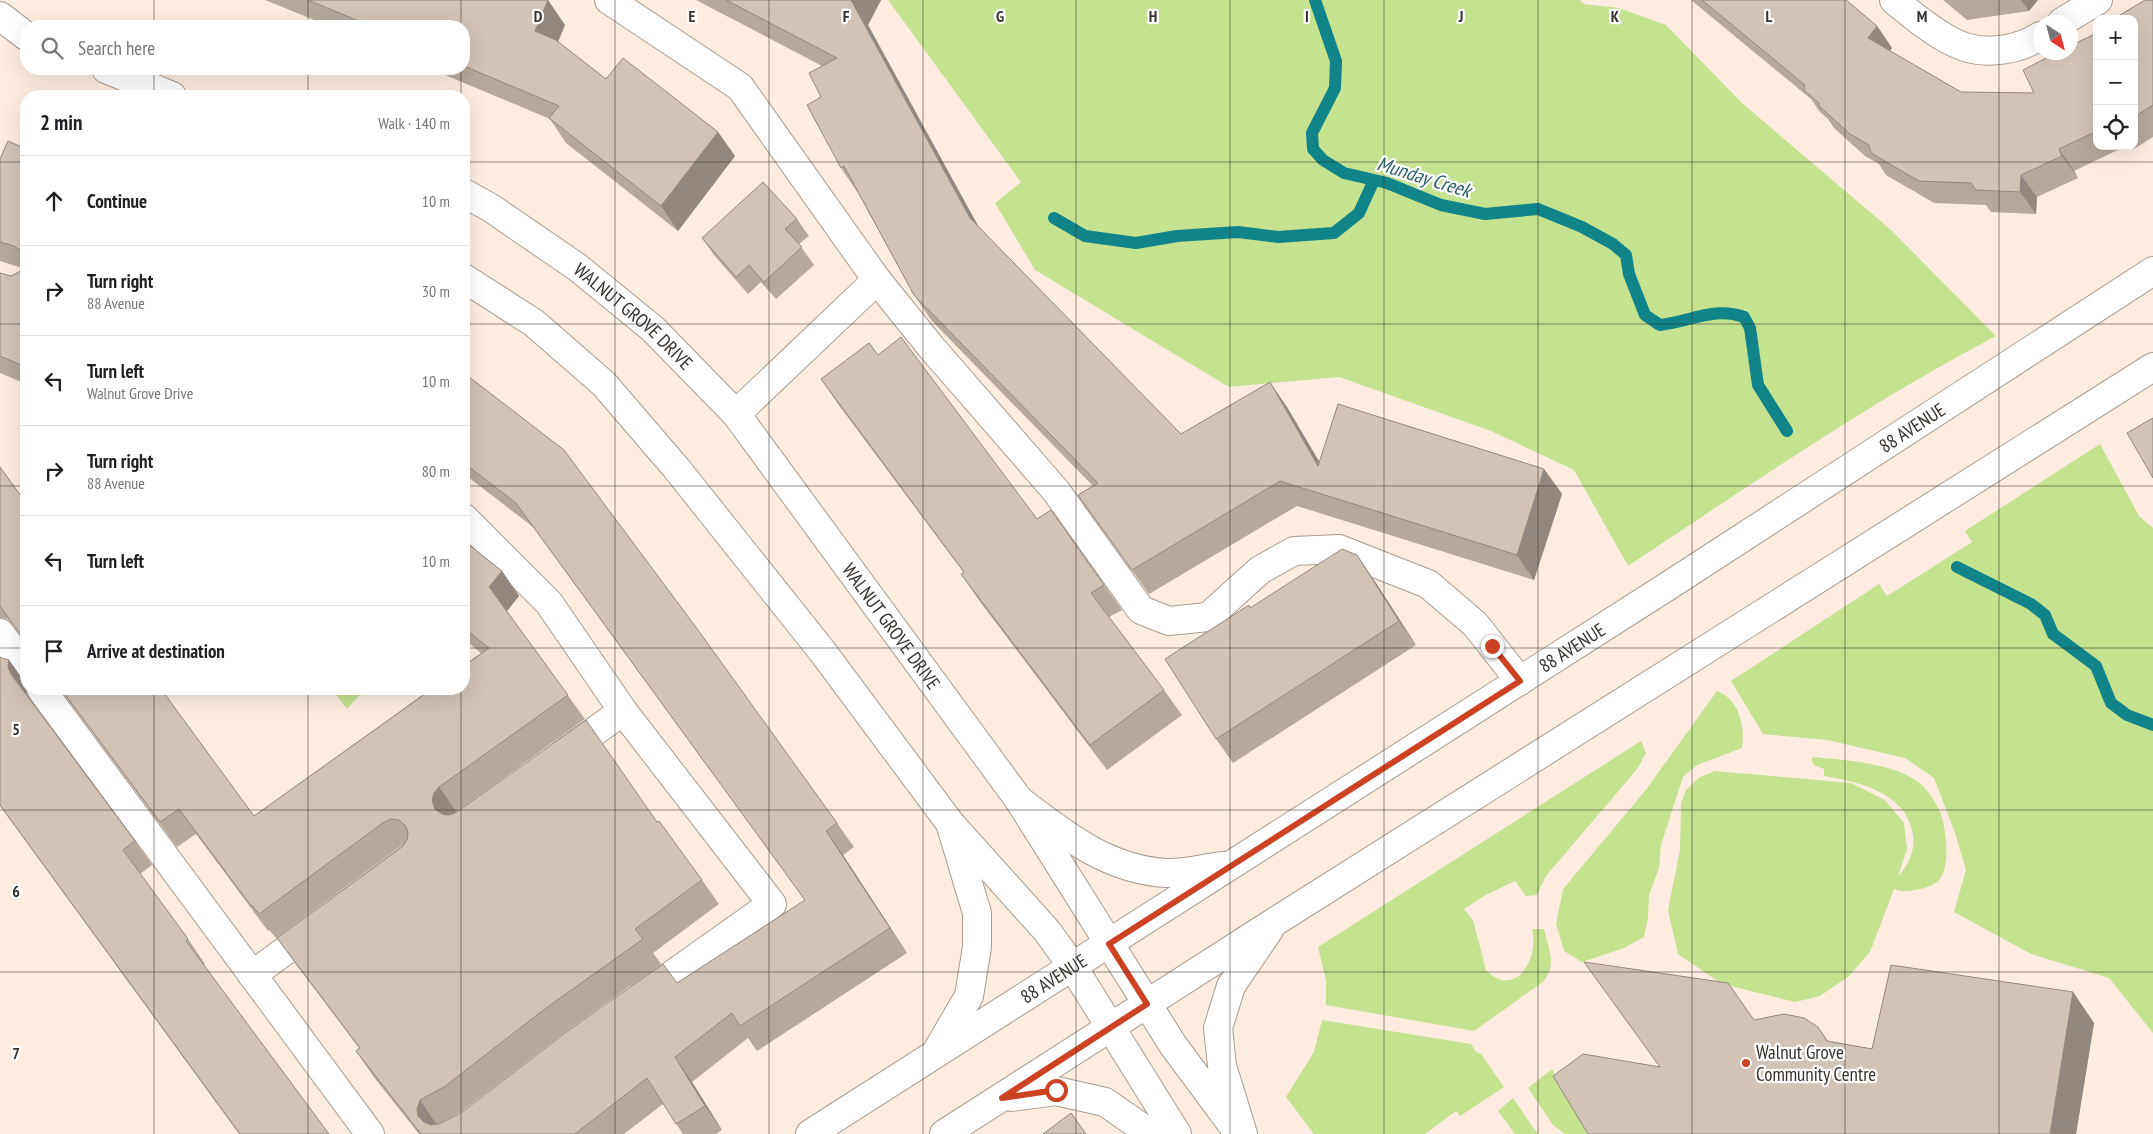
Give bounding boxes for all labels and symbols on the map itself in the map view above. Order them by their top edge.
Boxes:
text: D [534,6,543,26]
text: E [689,6,696,26]
text: F [843,6,850,26]
text: G [996,6,1004,26]
text: H [1149,6,1157,26]
text: I [1305,6,1309,26]
text: J [1458,6,1463,26]
text: K [1611,6,1620,26]
text: L [1766,6,1773,26]
text: M [1917,6,1927,26]
north arrow [2033,15,2078,60]
water label: Munday Creek [1374,150,1476,204]
street label: WALNUT GROVE DRIVE [569,257,698,375]
street label: 88 AVENUE [1874,397,1950,458]
street label: WALNUT GROVE DRIVE [837,558,946,694]
street label: 88 AVENUE [1534,617,1610,677]
route end [1481,635,1504,658]
text: 5 [12,719,20,739]
text: 6 [12,881,20,901]
street label: 88 AVENUE [1016,948,1091,1009]
place label: Walnut Grove Community Centre [1756,1040,1876,1086]
text: 7 [12,1043,20,1063]
marker: Walnut Grove Community Centre [1740,1057,1752,1069]
route start [1045,1079,1068,1102]

